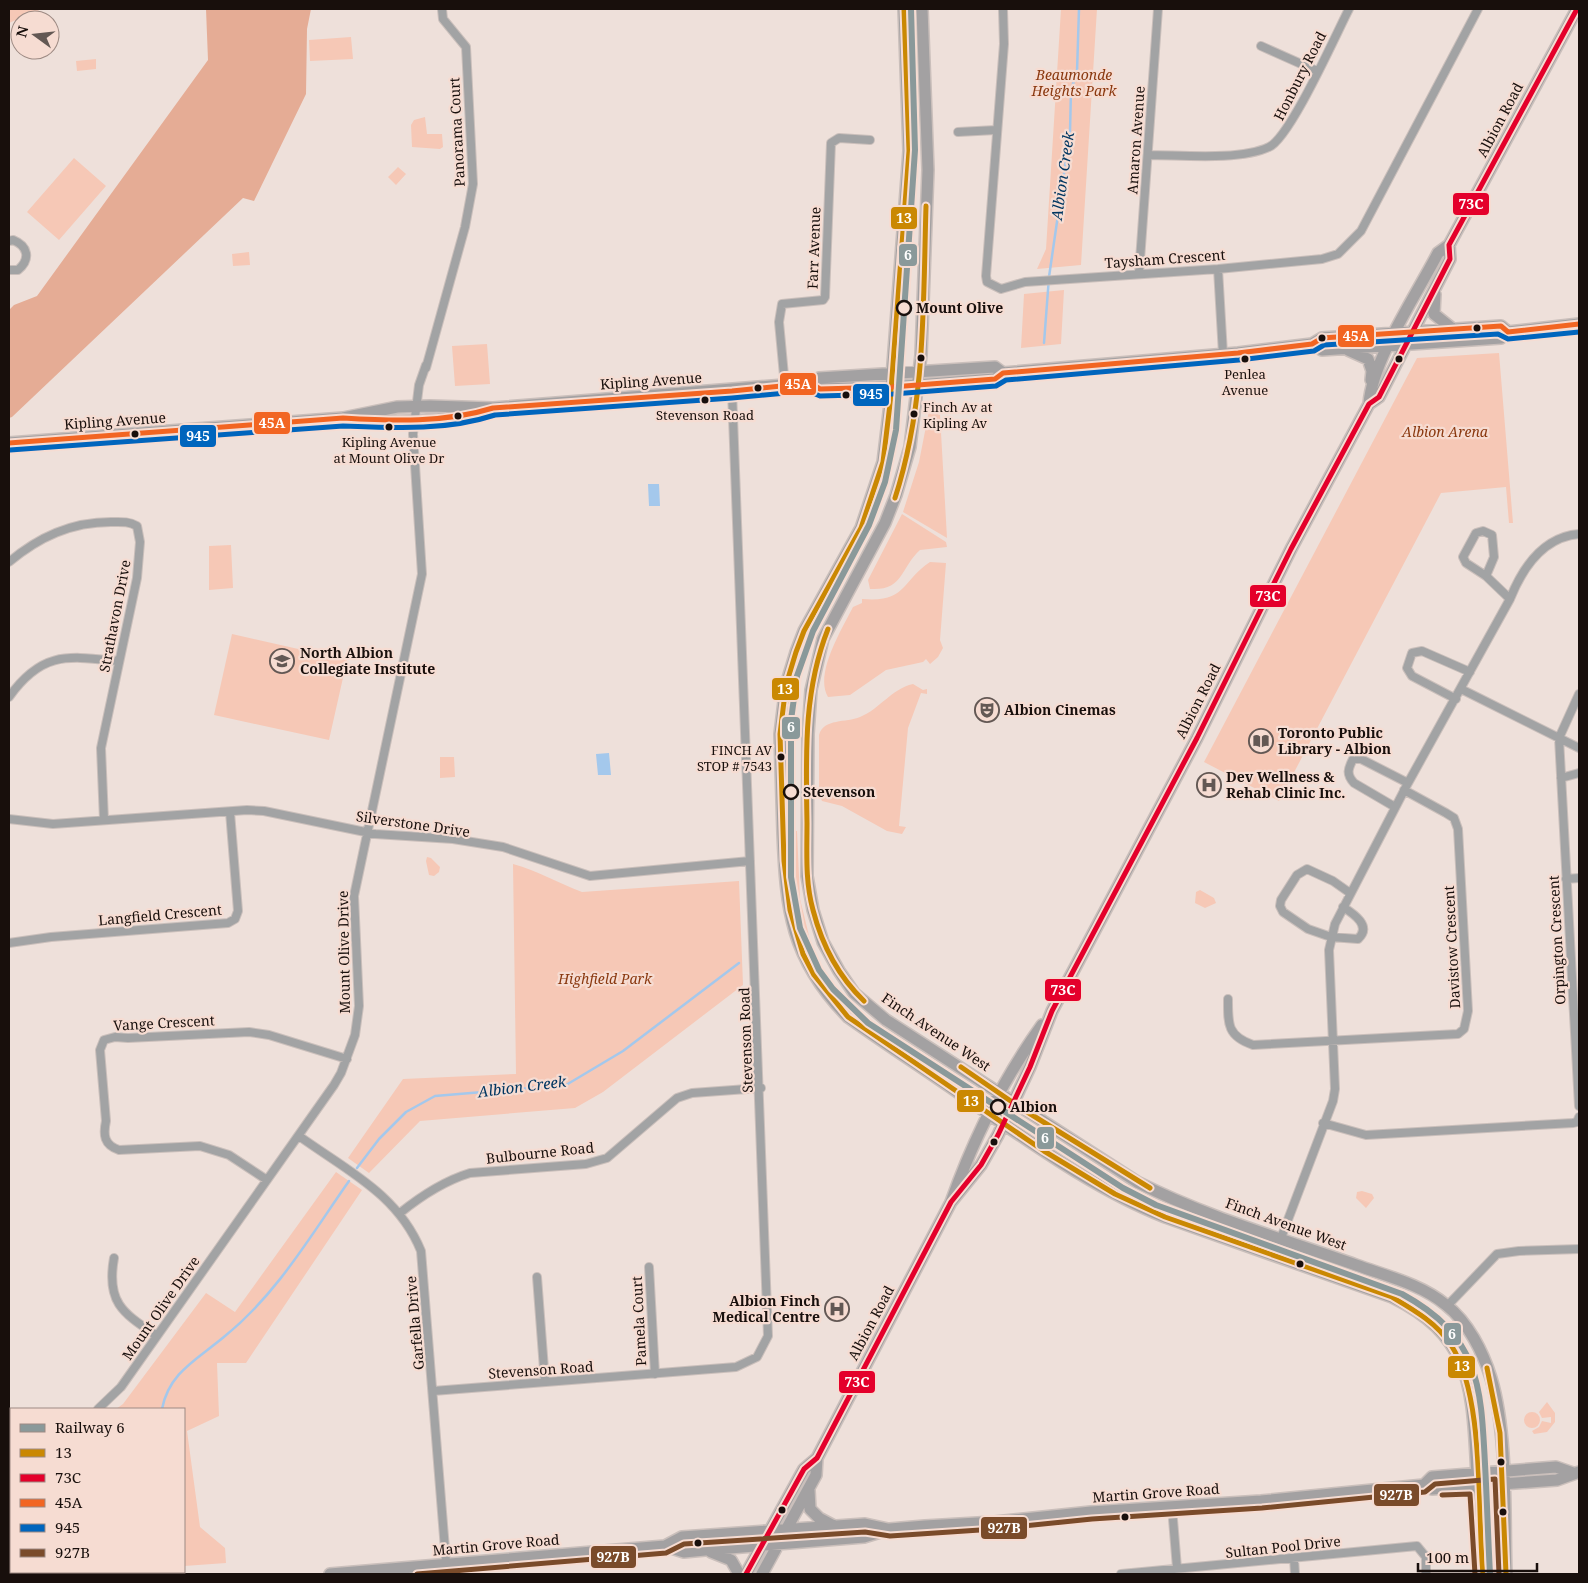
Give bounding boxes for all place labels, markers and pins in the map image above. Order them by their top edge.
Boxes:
place label: Mount Olive [916,298,1003,317]
marker: Mount Olive [896,300,912,316]
unlabelled marker [1472,323,1482,333]
unlabelled marker [1317,333,1327,343]
unlabelled marker [916,353,926,363]
marker: Penlea Avenue [1240,354,1250,364]
unlabelled marker [1394,354,1404,364]
place label: Penlea Avenue [1222,365,1268,399]
unlabelled marker [753,383,763,393]
unlabelled marker [841,390,851,400]
marker: Stevenson Road [700,395,710,405]
place label: Finch Av at Kipling Av [923,398,993,432]
place label: Stevenson Road [656,406,754,424]
marker: Finch Av at Kipling Av [909,409,919,419]
unlabelled marker [453,411,463,421]
marker: Kipling Avenue at Mount Olive Dr [384,422,394,432]
unlabelled marker [130,429,140,439]
place label: Kipling Avenue at Mount Olive Dr [334,433,444,467]
place label: North Albion Collegiate Institute [300,643,435,678]
school or university icon: North Albion Collegiate Institute [269,648,295,674]
theatre icon: Albion Cinemas [974,697,1000,723]
place label: Albion Cinemas [1004,700,1116,719]
place label: Toronto Public Library - Albion [1278,723,1391,758]
library icon: Toronto Public Library - Albion [1248,728,1274,754]
place label: FINCH AV STOP # 7543 [697,741,772,775]
marker: FINCH AV STOP # 7543 [776,752,786,762]
place label: Dev Wellness & Rehab Clinic Inc. [1226,767,1345,802]
hospital icon: Dev Wellness & Rehab Clinic Inc. [1196,772,1222,798]
place label: Stevenson [803,782,875,801]
marker: Stevenson [783,784,799,800]
place label: Albion [1010,1097,1057,1116]
marker: Albion [990,1099,1006,1115]
unlabelled marker [989,1137,999,1147]
unlabelled marker [1295,1259,1305,1269]
place label: Albion Finch Medical Centre [713,1291,820,1326]
hospital icon: Albion Finch Medical Centre [824,1296,850,1322]
unlabelled marker [1496,1457,1506,1467]
unlabelled marker [777,1505,787,1515]
unlabelled marker [1498,1507,1508,1517]
unlabelled marker [1120,1512,1130,1522]
unlabelled marker [693,1538,703,1548]

